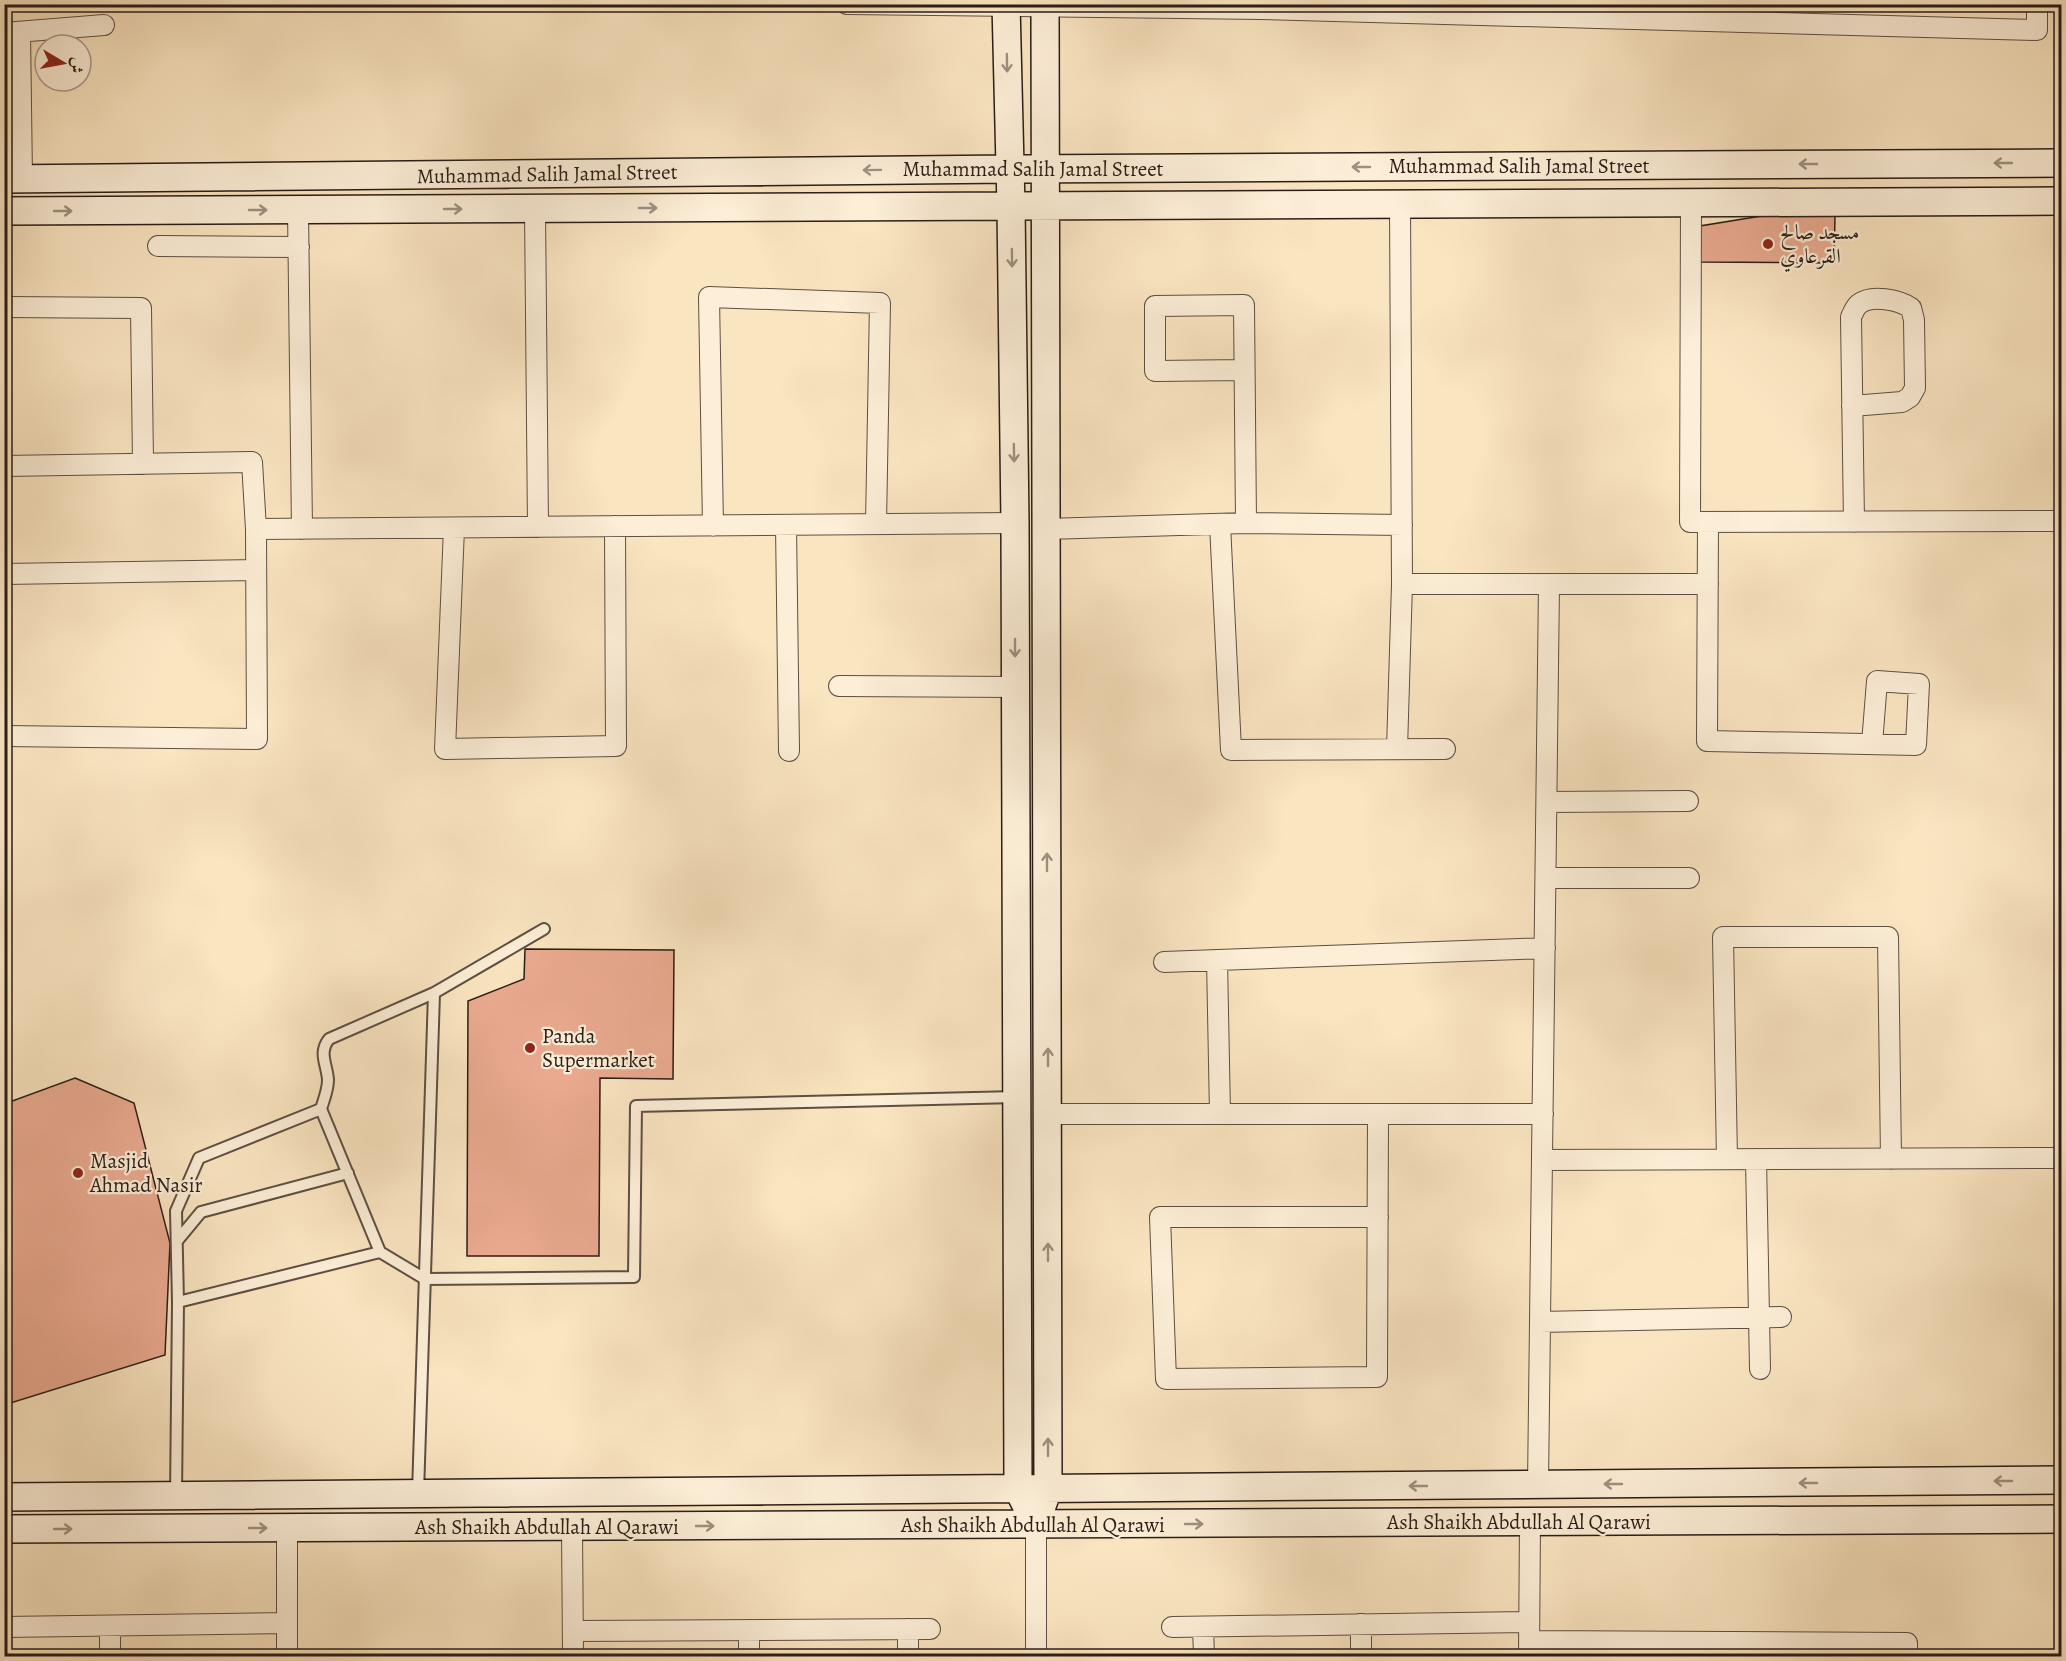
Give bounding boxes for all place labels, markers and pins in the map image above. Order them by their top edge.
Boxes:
place label: مسجد صالح القرعاوي [1780,218,1859,272]
marker: مسجد صالح القرعاوي [1761,237,1775,251]
place label: Panda Supermarket [542,1022,655,1074]
marker: Panda Supermarket [523,1041,537,1055]
place label: Masjid Ahmad Nasir [89,1147,203,1199]
marker: Masjid Ahmad Nasir [71,1166,85,1180]

